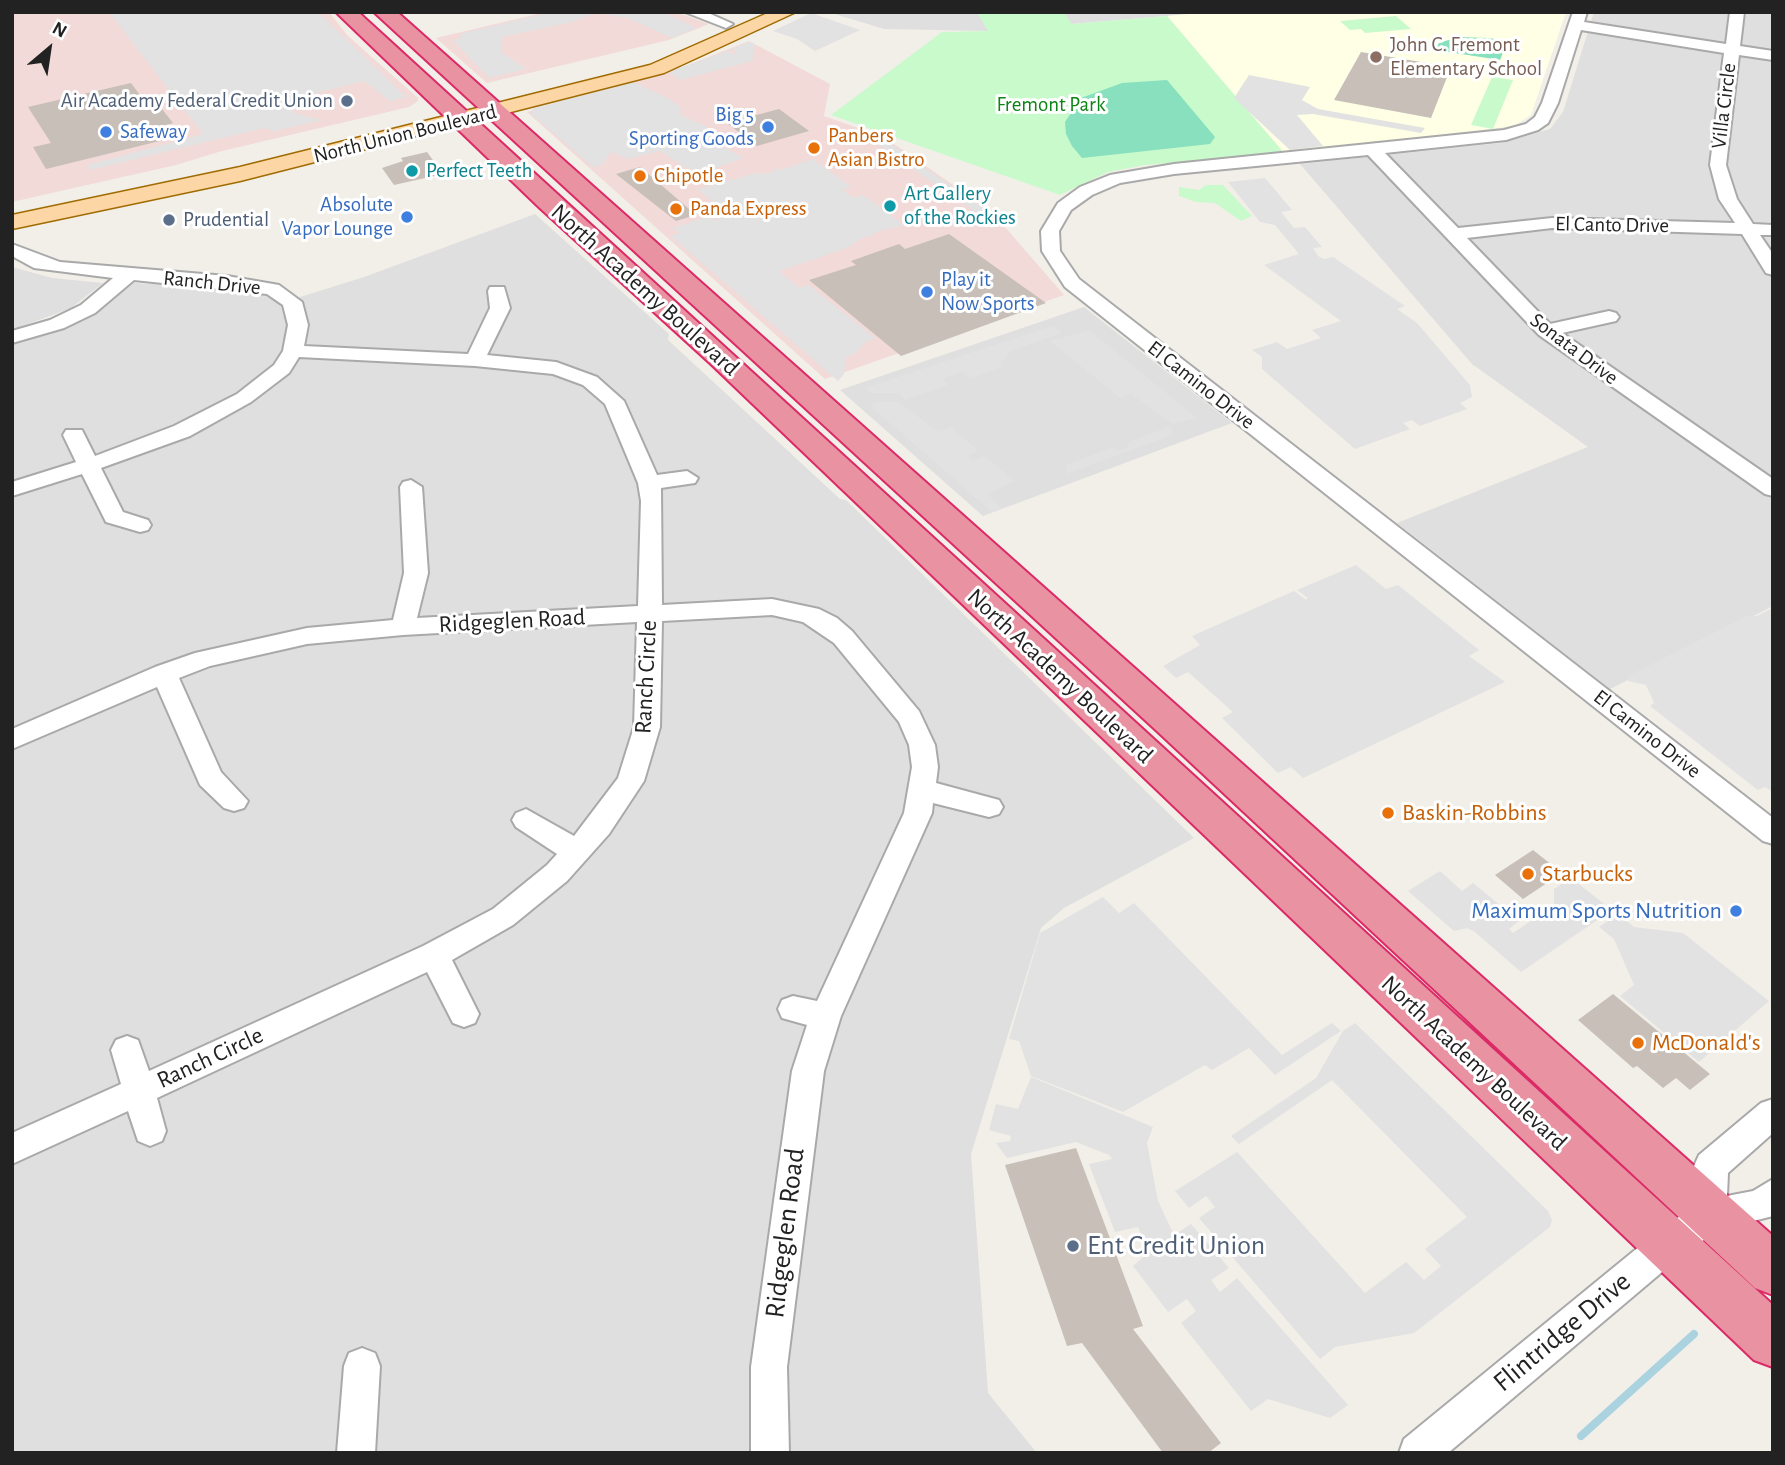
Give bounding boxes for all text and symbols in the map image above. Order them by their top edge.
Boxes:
north arrow [14,14,84,84]
text: N [49,19,70,42]
place label: John C. Fremont Elementary School [1390,32,1542,82]
marker: John C. Fremont Elementary School [1368,49,1384,65]
street label: Villa Circle [1706,62,1742,150]
place label: Air Academy Federal Credit Union [61,88,333,114]
park label: Fremont Park [997,92,1105,118]
marker: Air Academy Federal Credit Union [339,93,355,109]
street label: North Union Boulevard [311,99,499,169]
place label: Big 5 Sporting Goods [629,102,754,152]
place label: Safeway [120,119,187,145]
marker: Big 5 Sporting Goods [760,119,776,135]
place label: Panbers Asian Bistro [828,123,925,173]
marker: Safeway [98,124,114,140]
marker: Panbers Asian Bistro [806,140,822,156]
place label: Perfect Teeth [426,158,532,184]
marker: Perfect Teeth [404,163,420,179]
place label: Chipotle [654,163,723,189]
marker: Chipotle [632,168,648,184]
place label: Art Gallery of the Rockies [904,181,1016,231]
place label: Absolute Vapor Lounge [282,192,393,242]
place label: Panda Express [690,196,806,222]
street label: North Academy Boulevard [545,198,745,382]
marker: Art Gallery of the Rockies [882,198,898,214]
marker: Panda Express [668,201,684,217]
place label: Prudential [183,207,269,233]
marker: Absolute Vapor Lounge [399,209,415,225]
street label: El Canto Drive [1555,211,1669,239]
marker: Prudential [161,212,177,228]
street label: Ranch Drive [162,265,262,301]
place label: Play it Now Sports [941,267,1035,317]
marker: Play it Now Sports [919,284,935,300]
street label: Sonata Drive [1525,308,1623,390]
street label: El Camino Drive [1142,335,1260,435]
street label: North Academy Boulevard [961,582,1159,770]
street label: Ridgeglen Road [438,603,586,639]
street label: Ranch Circle [629,619,663,735]
street label: El Camino Drive [1588,684,1706,784]
place label: Baskin-Robbins [1402,799,1547,827]
marker: Baskin-Robbins [1380,805,1396,821]
place label: Starbucks [1542,860,1633,888]
marker: Starbucks [1520,866,1536,882]
place label: Maximum Sports Nutrition [1471,897,1722,925]
marker: Maximum Sports Nutrition [1728,903,1744,919]
street label: North Academy Boulevard [1375,969,1573,1157]
street label: Ranch Circle [152,1021,268,1095]
place label: McDonald's [1652,1029,1761,1057]
marker: McDonald's [1630,1035,1646,1051]
street label: Ridgeglen Road [758,1146,812,1320]
place label: Ent Credit Union [1087,1229,1265,1263]
marker: Ent Credit Union [1065,1238,1081,1254]
street label: Flintridge Drive [1486,1265,1638,1399]

